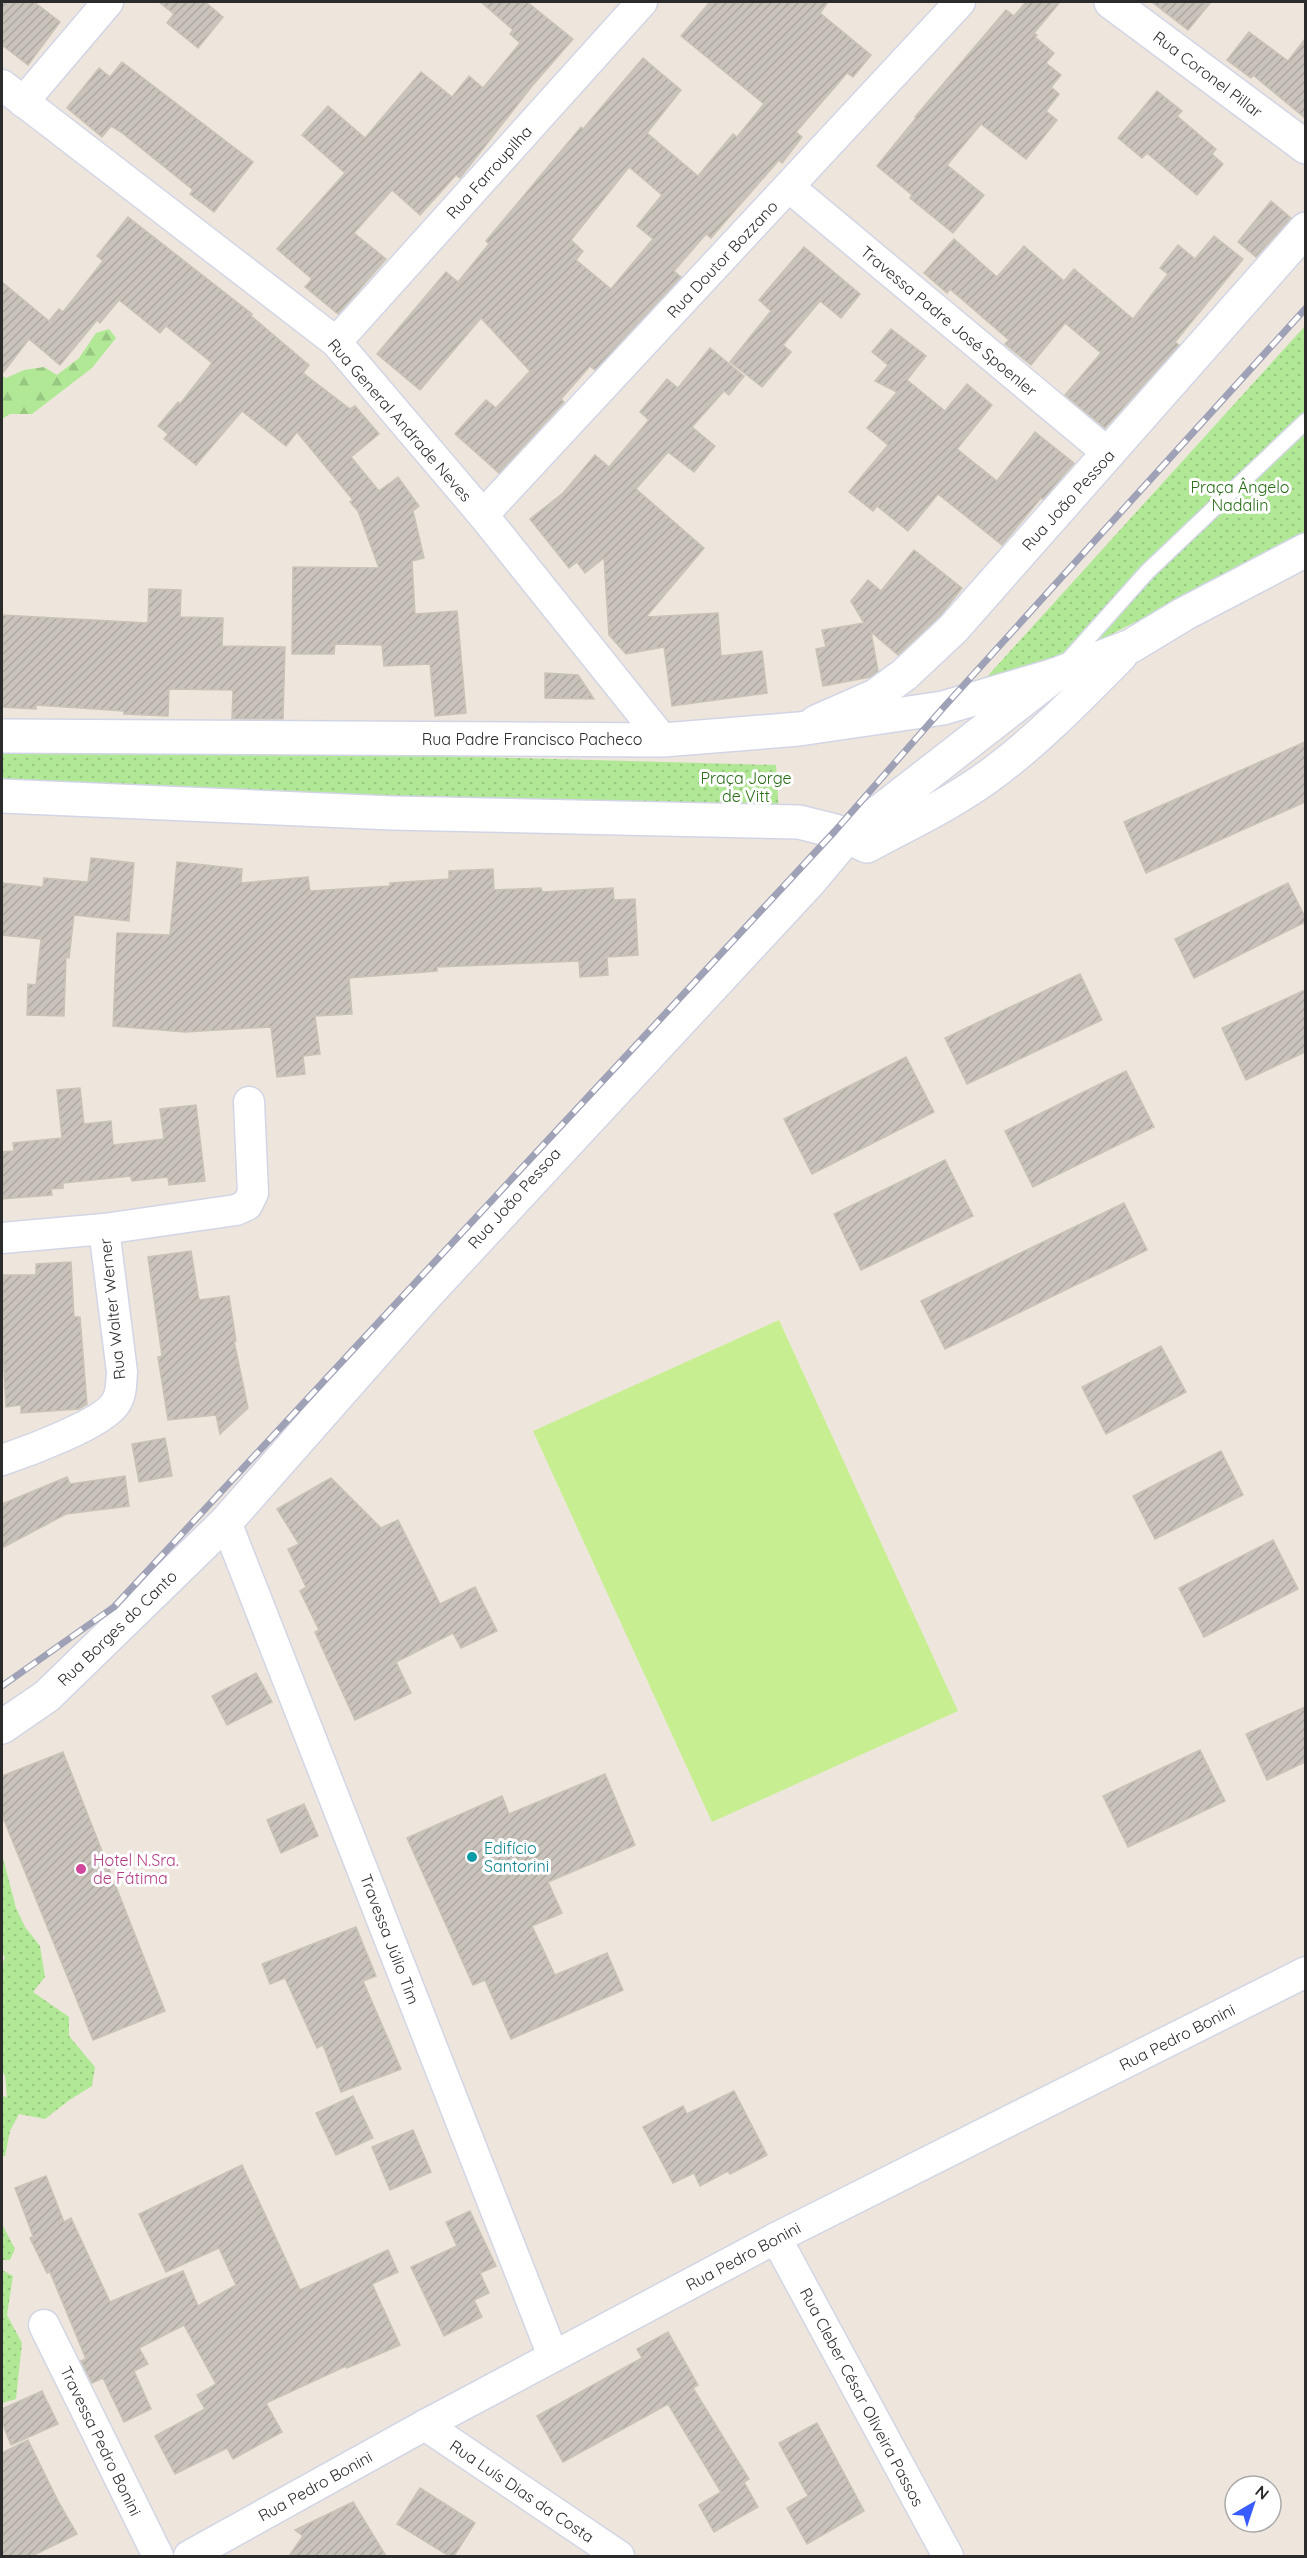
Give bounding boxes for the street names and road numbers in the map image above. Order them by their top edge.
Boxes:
street label: Rua Coronel Pillar [1149,26,1267,122]
street label: Rua Farroupilha [442,121,536,223]
street label: Rua Doutor Bozzano [662,196,782,322]
street label: Travessa Padre José Spoenler [857,241,1041,401]
street label: Rua General Andrade Neves [324,334,476,506]
street label: Rua João Pessoa [1017,445,1119,555]
street label: Rua Padre Francisco Pacheco [422,729,642,749]
street label: Rua João Pessoa [463,1143,565,1253]
street label: Rua Walter Werner [95,1237,129,1381]
street label: Rua Borges do Canto [53,1566,181,1690]
street label: Travessa Júlio Tim [356,1871,424,2007]
street label: Rua Pedro Bonini [1116,1999,1238,2075]
street label: Rua Pedro Bonini [682,2217,804,2295]
street label: Rua Cleber César Oliveira Passos [796,2284,928,2510]
street label: Travessa Pedro Bonini [56,2363,146,2519]
street label: Rua Luís Dias da Costa [446,2435,598,2547]
street label: Rua Pedro Bonini [255,2446,375,2526]

